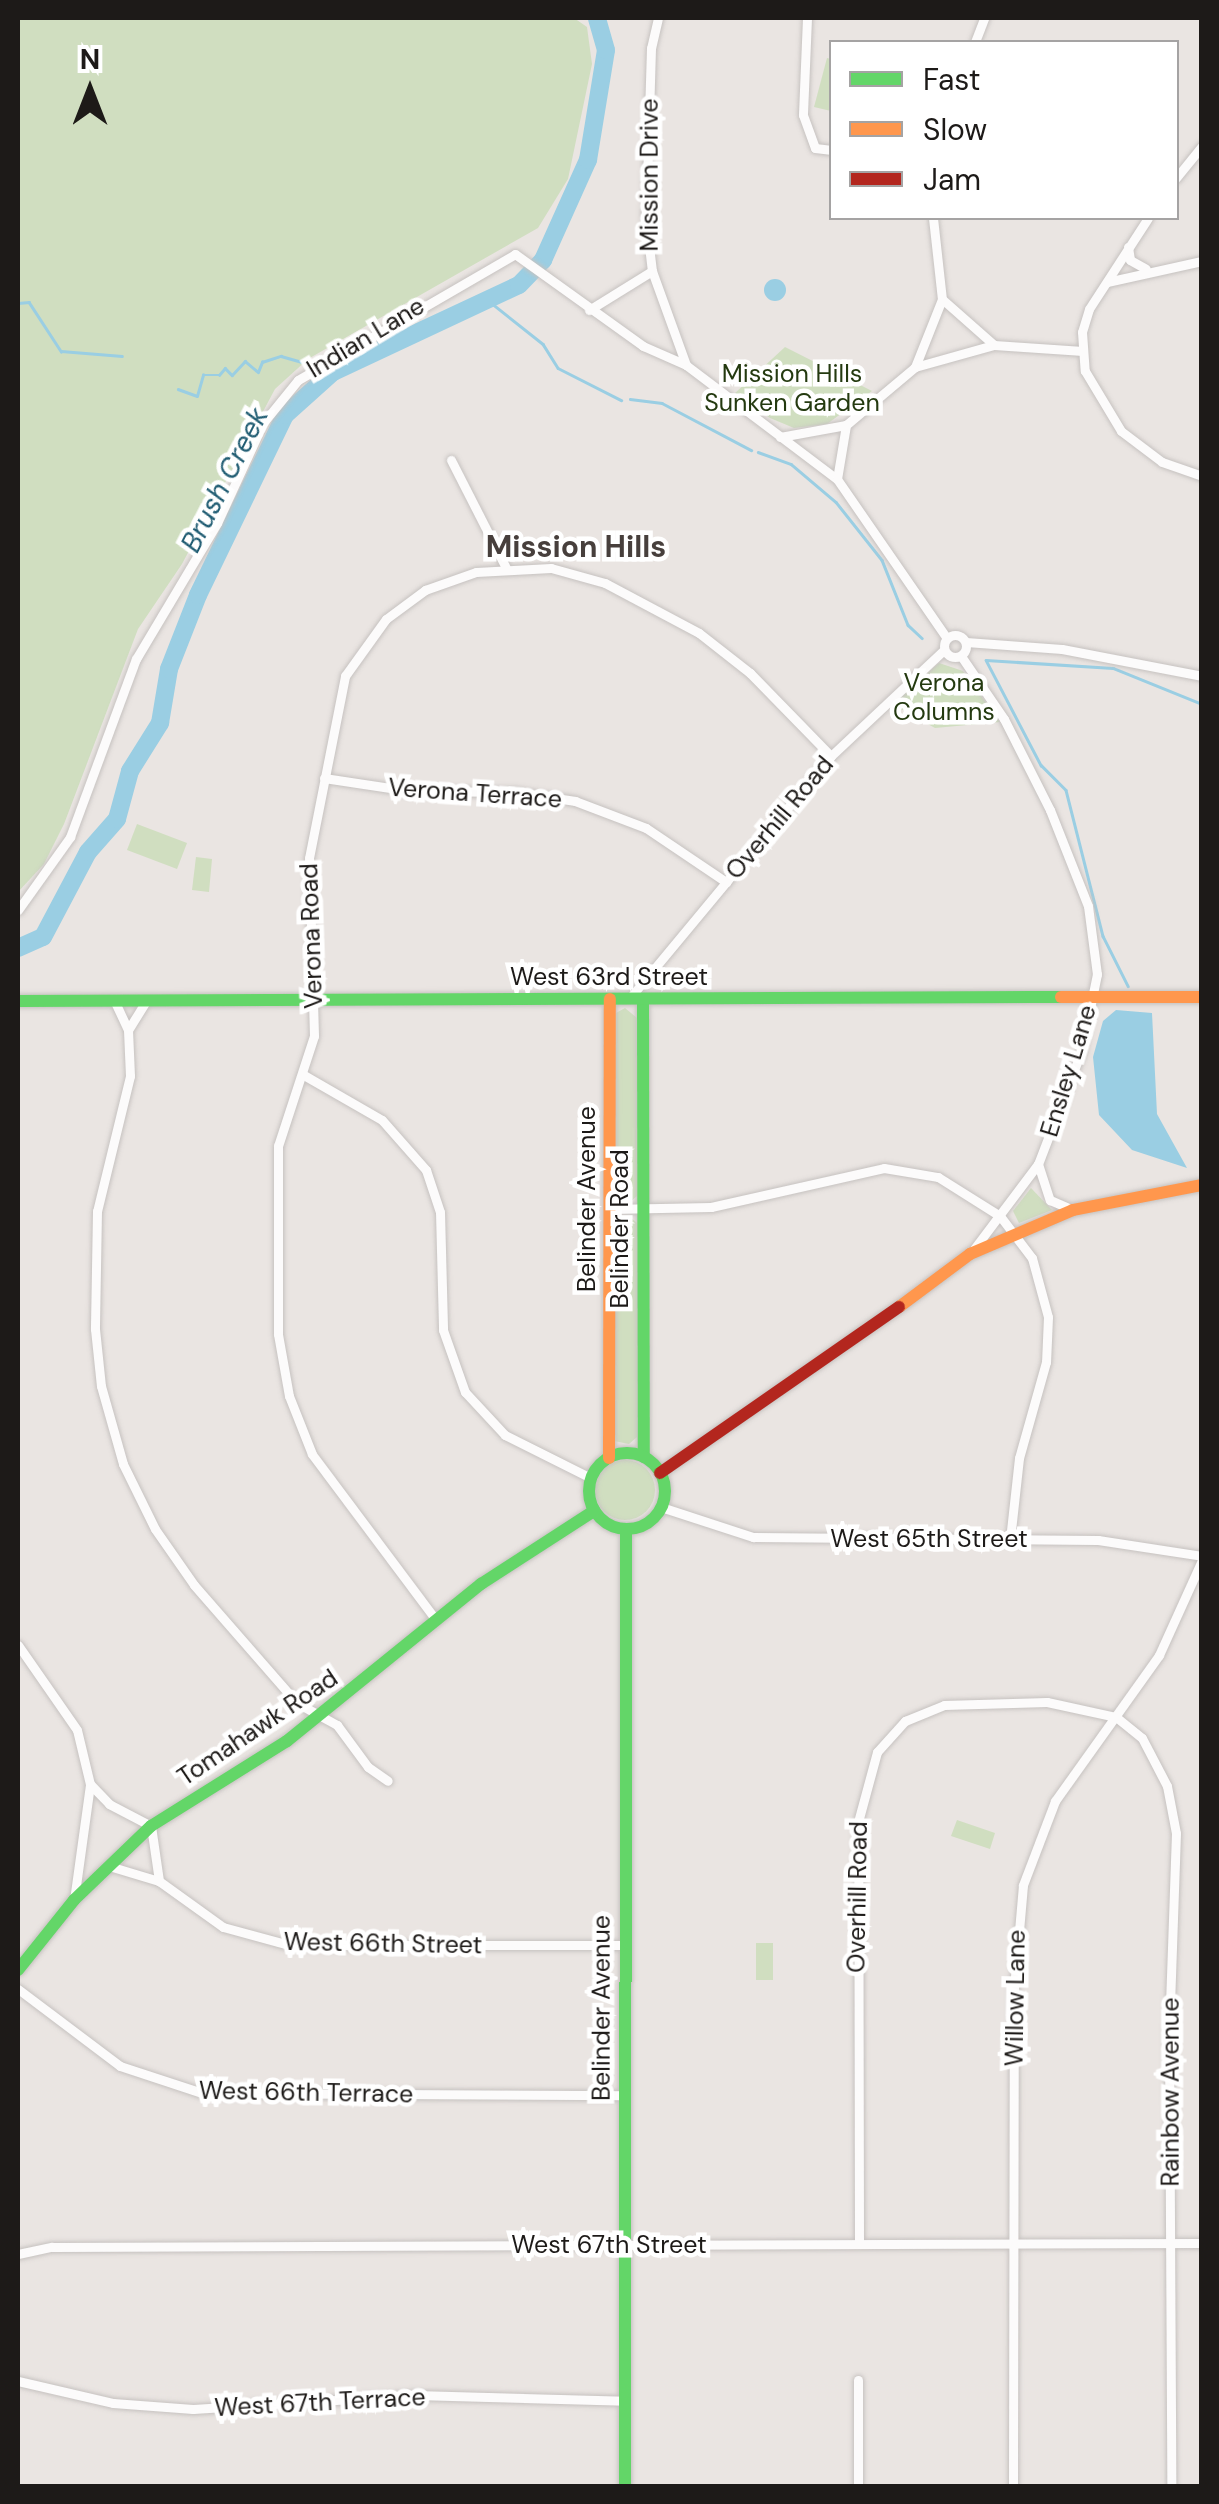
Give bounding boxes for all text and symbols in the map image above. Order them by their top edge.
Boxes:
north arrow [40,40,140,140]
legend [829,40,1179,220]
text: N [80,41,100,78]
text: Fast [923,60,981,99]
street label: Mission Drive [635,98,665,252]
text: Slow [923,110,987,149]
text: Jam [923,160,981,199]
street label: Indian Lane [302,291,430,385]
park label: Mission Hills Sunken Garden [704,360,880,419]
water label: Brush Creek [174,402,276,558]
district label: Mission Hills [486,529,666,565]
park label: Verona Columns [893,669,995,728]
street label: Overhill Road [720,750,840,886]
street label: Verona Terrace [387,773,563,815]
street label: Verona Road [294,863,330,1009]
street label: West 63rd Street [510,962,708,992]
street label: Ensley Lane [1035,1002,1103,1140]
street label: Belinder Avenue [572,1106,602,1292]
street label: Belinder Road [605,1149,635,1309]
street label: West 65th Street [830,1524,1028,1554]
street label: Tomahawk Road [172,1663,344,1793]
street label: Overhill Road [842,1821,874,1973]
street label: Belinder Avenue [587,1915,617,2101]
street label: West 66th Street [283,1927,483,1961]
street label: Willow Lane [1000,1929,1032,2067]
street label: Rainbow Avenue [1156,1997,1186,2187]
street label: West 66th Terrace [199,2076,413,2110]
street label: West 67th Street [511,2230,707,2260]
street label: West 67th Terrace [214,2382,426,2424]

